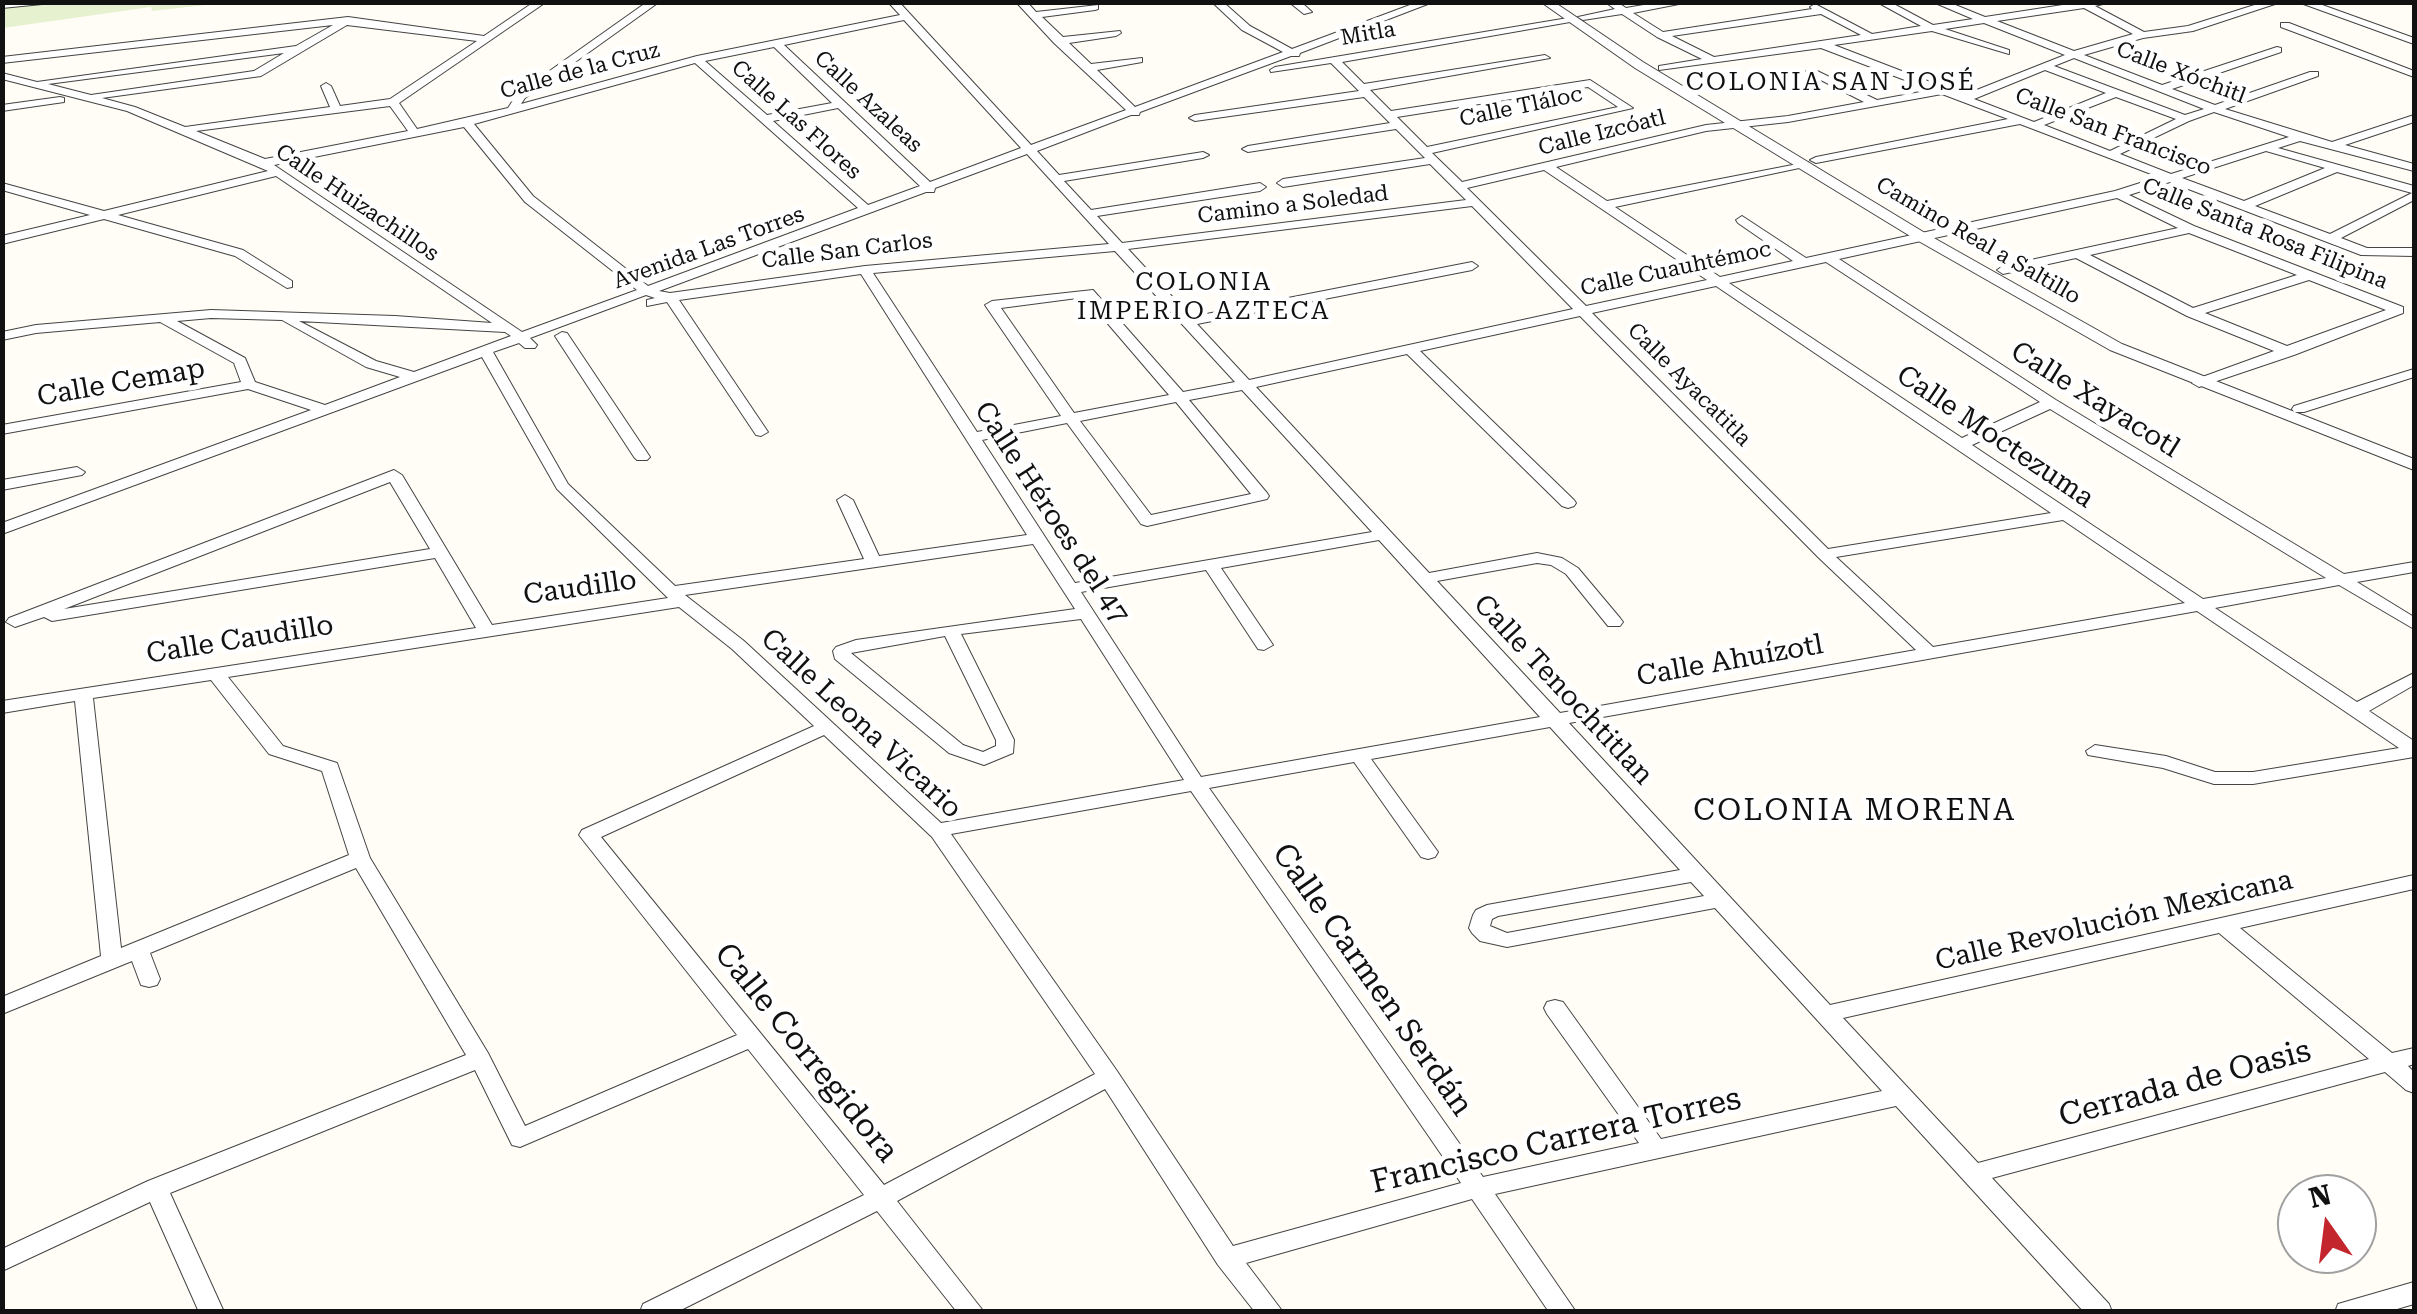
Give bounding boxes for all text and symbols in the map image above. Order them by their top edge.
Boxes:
street label: Mitla [1339,16,1397,52]
street label: Calle Xóchitl [2113,36,2249,110]
street label: Calle de la Cruz [497,37,663,105]
street label: Calle Azaleas [809,45,927,159]
street label: Calle Las Flores [726,55,866,185]
district label: COLONIA SAN JOSÉ [1686,68,1976,98]
street label: Calle Tláloc [1457,81,1585,133]
street label: Calle San Francisco [2011,82,2215,182]
street label: Calle Izcóatl [1536,104,1668,162]
street label: Calle Huizachillos [270,139,444,267]
street label: Camino Real a Saltillo [1871,172,2085,310]
street label: Calle Santa Rosa Filipina [2138,173,2392,295]
street label: Camino a Soledad [1196,180,1390,230]
street label: Avenida Las Torres [610,201,808,295]
street label: Calle San Carlos [760,227,934,275]
street label: Calle Cuauhtémoc [1578,236,1774,302]
district label: COLONIA IMPERIO AZTECA [1077,268,1331,327]
street label: Calle Ayacatitla [1622,318,1756,452]
street label: Calle Xayacotl [2004,335,2186,465]
street label: Calle Cemap [35,352,207,414]
street label: Calle Moctezuma [1890,358,2100,516]
street label: Calle Héroes del 47 [967,396,1135,630]
street label: Caudillo [521,563,639,613]
street label: Calle Tenochtitlan [1466,588,1660,792]
street label: Calle Caudillo [144,609,336,671]
street label: Calle Leona Vicario [754,622,968,826]
street label: Calle Ahuízotl [1634,628,1826,694]
district label: COLONIA MORENA [1693,793,2017,829]
street label: Calle Carmen Serdán [1263,836,1481,1124]
street label: Calle Revolución Mexicana [1932,864,2296,978]
street label: Calle Corregidora [706,936,906,1170]
street label: Cerrada de Oasis [2055,1032,2315,1136]
street label: Francisco Carrera Torres [1367,1080,1745,1202]
north arrow [2277,1174,2377,1274]
text: N [2306,1178,2335,1215]

